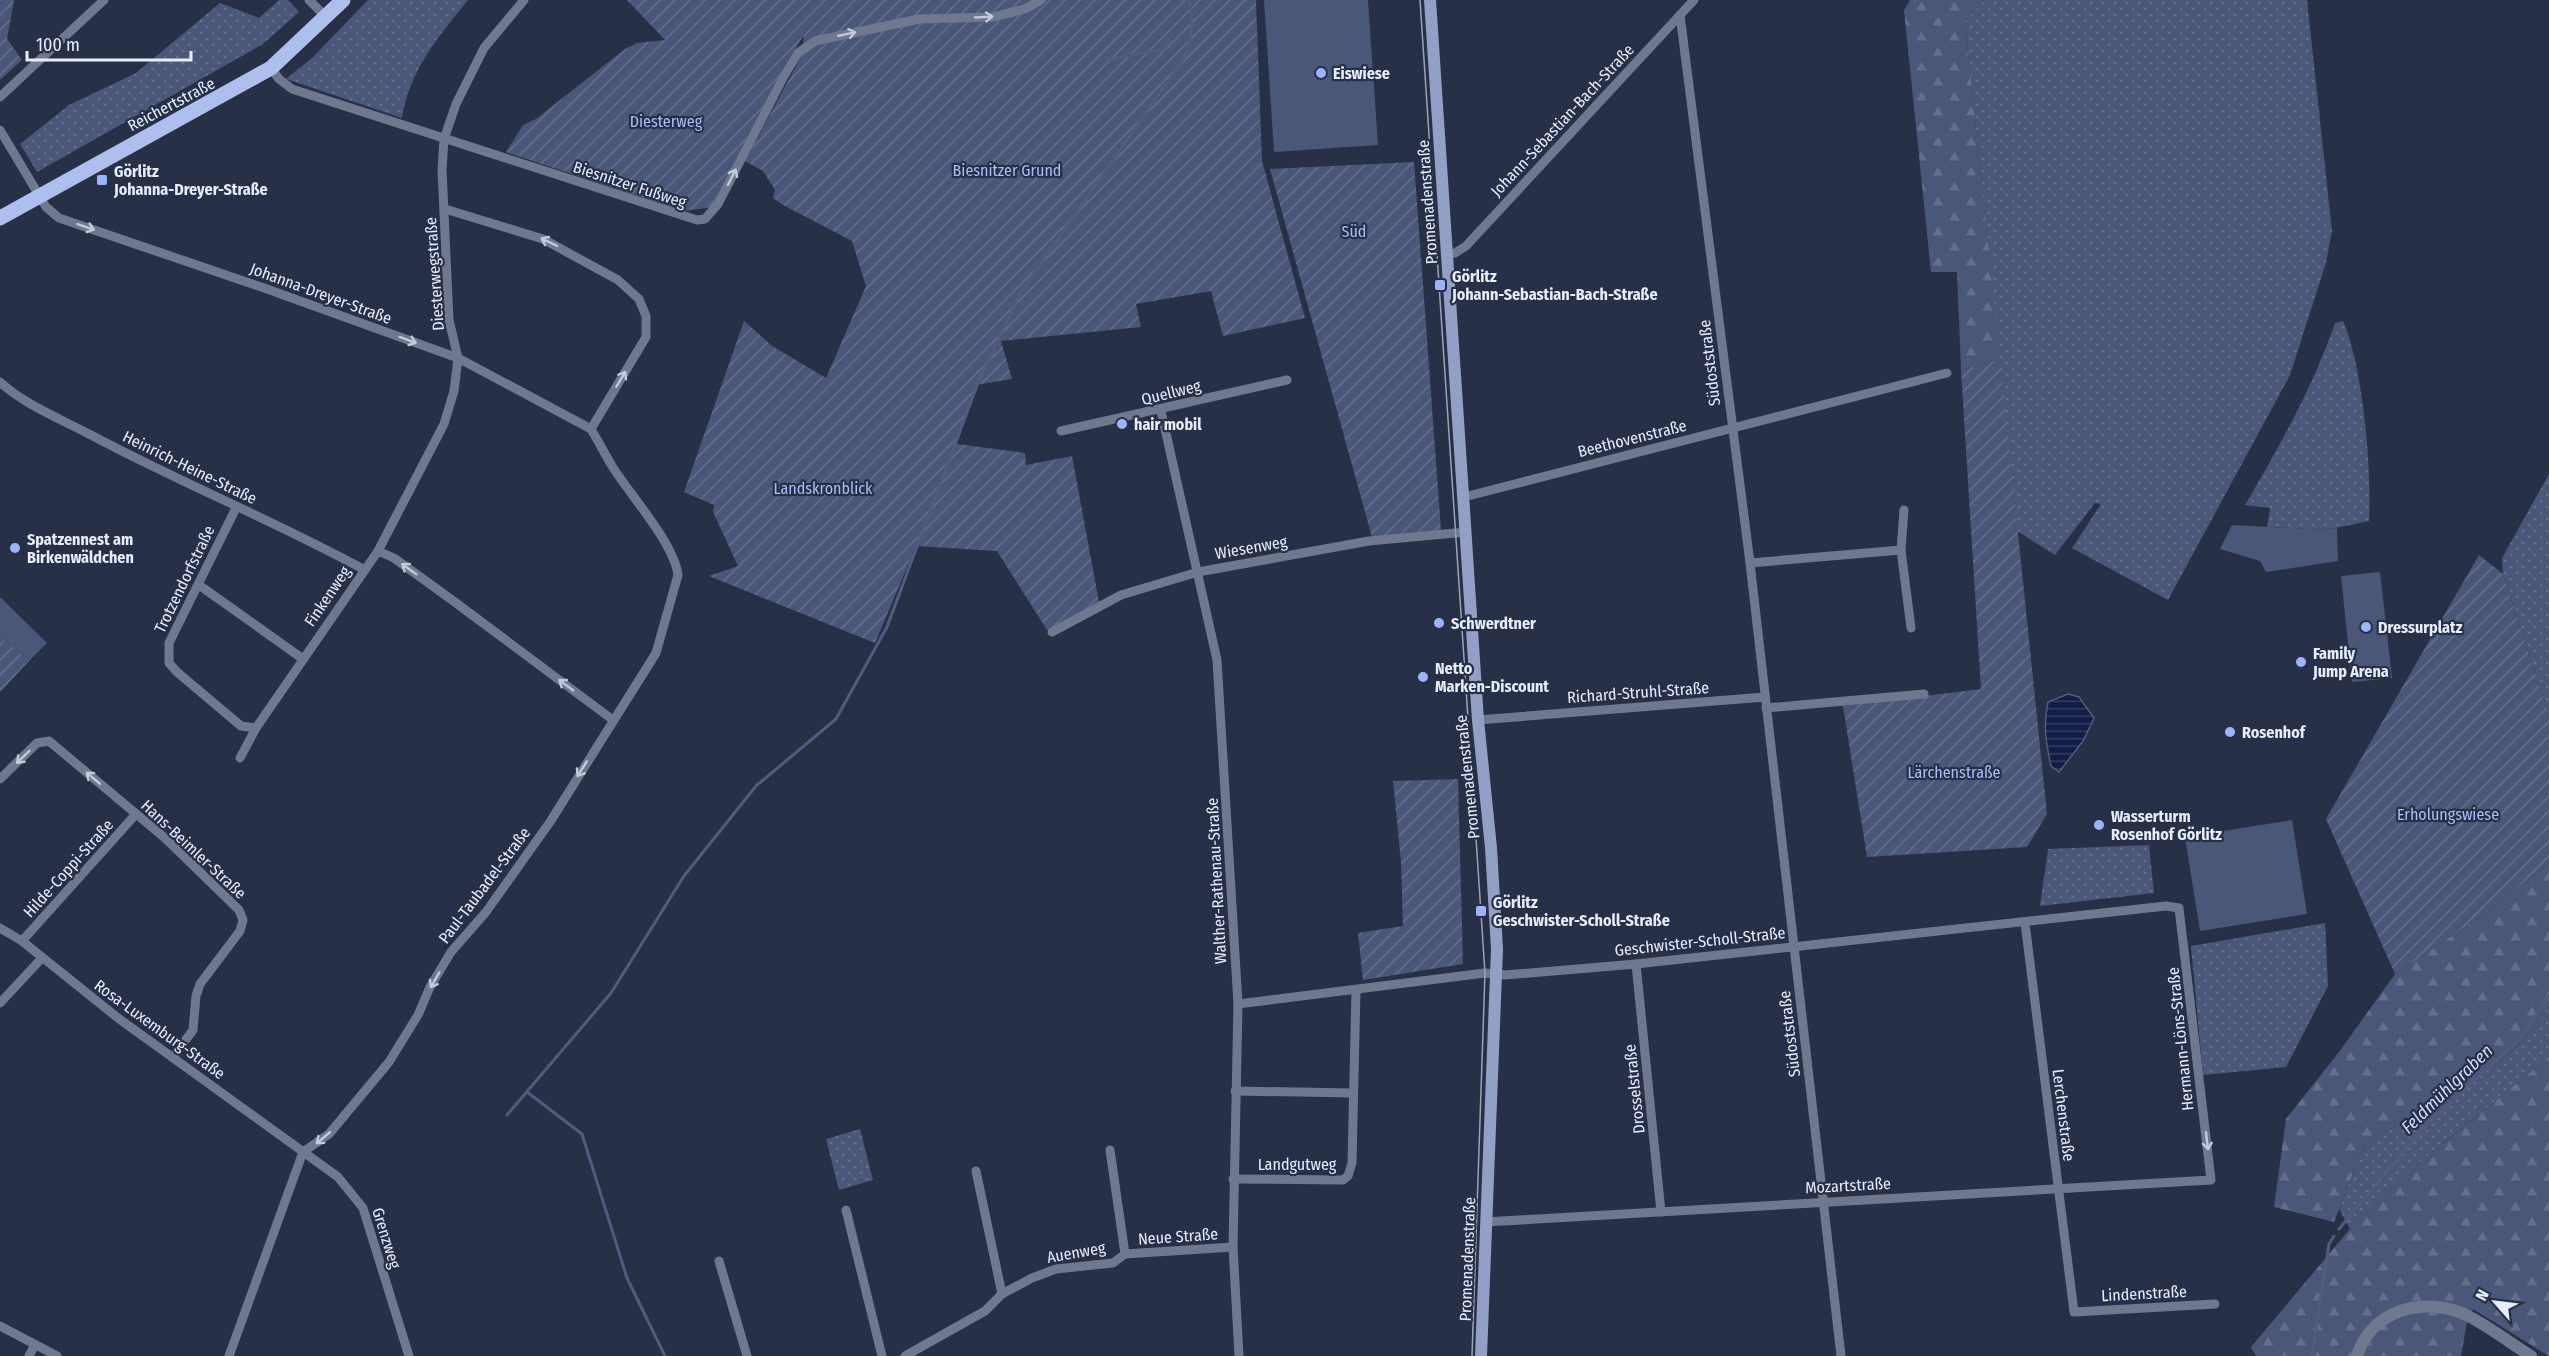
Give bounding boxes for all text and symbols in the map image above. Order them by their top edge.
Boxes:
one-way arrow [973,11,993,22]
scale bar [27,24,190,62]
one-way arrow [837,28,857,39]
text: 100 m [36,34,80,56]
street label: Johann-Sebastian-Bach-Straße [1487,40,1638,200]
place label: Eiswiese [1333,64,1390,83]
marker: Eiswiese [1314,66,1328,80]
street label: Reichertstraße [124,74,218,135]
park label: Diesterweg [630,112,703,131]
street label: Promenadenstraße [1414,139,1441,265]
street label: Biesnitzer Fußweg [571,157,689,212]
park label: Biesnitzer Grund [953,161,1061,180]
place label: Görlitz Johanna-Dreyer-Straße [113,162,268,199]
one-way arrow [726,169,738,187]
marker: Görlitz Johanna-Dreyer-Straße [95,173,109,187]
street label: Diesterwegstraße [421,216,448,331]
park label: Süd [1342,222,1366,241]
one-way arrow [76,223,94,234]
one-way arrow [540,236,558,248]
street label: Johanna-Dreyer-Straße [247,259,394,328]
place label: Görlitz Johann-Sebastian-Bach-Straße [1451,267,1658,304]
marker: Görlitz Johann-Sebastian-Bach-Straße [1433,278,1447,292]
street label: Südoststraße [1695,319,1724,407]
one-way arrow [398,336,417,347]
one-way arrow [615,371,627,388]
street label: Quellweg [1139,376,1203,409]
place label: hair mobil [1134,415,1202,434]
street label: Beethovenstraße [1576,416,1689,461]
marker: hair mobil [1115,417,1129,431]
street label: Heinrich-Heine-Straße [120,427,260,508]
park label: Landskronblick [773,479,873,498]
street label: Trotzendorfstraße [150,522,219,636]
place label: Spatzennest am Birkenwäldchen [27,530,134,567]
street label: Wiesenweg [1213,532,1289,563]
marker: Spatzennest am Birkenwäldchen [8,541,22,555]
street label: Finkenweg [300,562,355,630]
one-way arrow [402,563,418,575]
place label: Schwerdtner [1451,614,1536,633]
marker: Schwerdtner [1432,616,1446,630]
place label: Dressurplatz [2378,618,2463,637]
marker: Dressurplatz [2359,620,2373,634]
place label: Family Jump Arena [2312,644,2389,681]
marker: Family Jump Arena [2294,655,2308,669]
place label: Netto Marken-Discount [1435,659,1549,696]
marker: Netto Marken-Discount [1416,670,1430,684]
one-way arrow [559,678,575,691]
street label: Richard-Struhl-Straße [1566,678,1710,707]
street label: Promenadenstraße [1452,714,1483,840]
place label: Rosenhof [2242,723,2307,742]
marker: Rosenhof [2223,725,2237,739]
one-way arrow [16,749,31,763]
one-way arrow [576,760,588,777]
park label: Lärchenstraße [1907,763,2001,782]
one-way arrow [85,771,101,784]
street label: Hans-Beimler-Straße [137,796,250,903]
street label: Walther-Rathenau-Straße [1203,797,1230,965]
park label: Erholungswiese [2397,805,2499,824]
place label: Wasserturm Rosenhof Görlitz [2111,807,2222,844]
street label: Hilde-Coppi-Straße [19,815,117,921]
marker: Wasserturm Rosenhof Görlitz [2092,818,2106,832]
street label: Paul-Taubadel-Straße [435,823,534,947]
place label: Görlitz Geschwister-Scholl-Straße [1493,893,1670,930]
marker: Görlitz Geschwister-Scholl-Straße [1474,904,1488,918]
street label: Geschwister-Scholl-Straße [1614,923,1786,960]
street label: Hermann-Löns-Straße [2164,966,2197,1112]
one-way arrow [428,971,440,988]
street label: Rosa-Luxemburg-Straße [91,976,229,1083]
street label: Südoststraße [1775,990,1804,1078]
water label: Feldmühlgraben [2397,1040,2497,1138]
street label: Drosselstraße [1620,1043,1649,1135]
street label: Lerchenstraße [2048,1068,2079,1162]
one-way arrow [316,1131,331,1145]
one-way arrow [2201,1131,2212,1150]
street label: Landgutweg [1258,1155,1337,1174]
street label: Mozartstraße [1805,1174,1892,1197]
street label: Promenadenstraße [1456,1196,1479,1322]
street label: Grenzweg [368,1205,405,1271]
street label: Neue Straße [1137,1224,1219,1249]
street label: Auenweg [1045,1238,1107,1267]
north arrow [2465,1272,2525,1332]
street label: Lindenstraße [2101,1282,2188,1305]
text: N [2472,1286,2493,1304]

